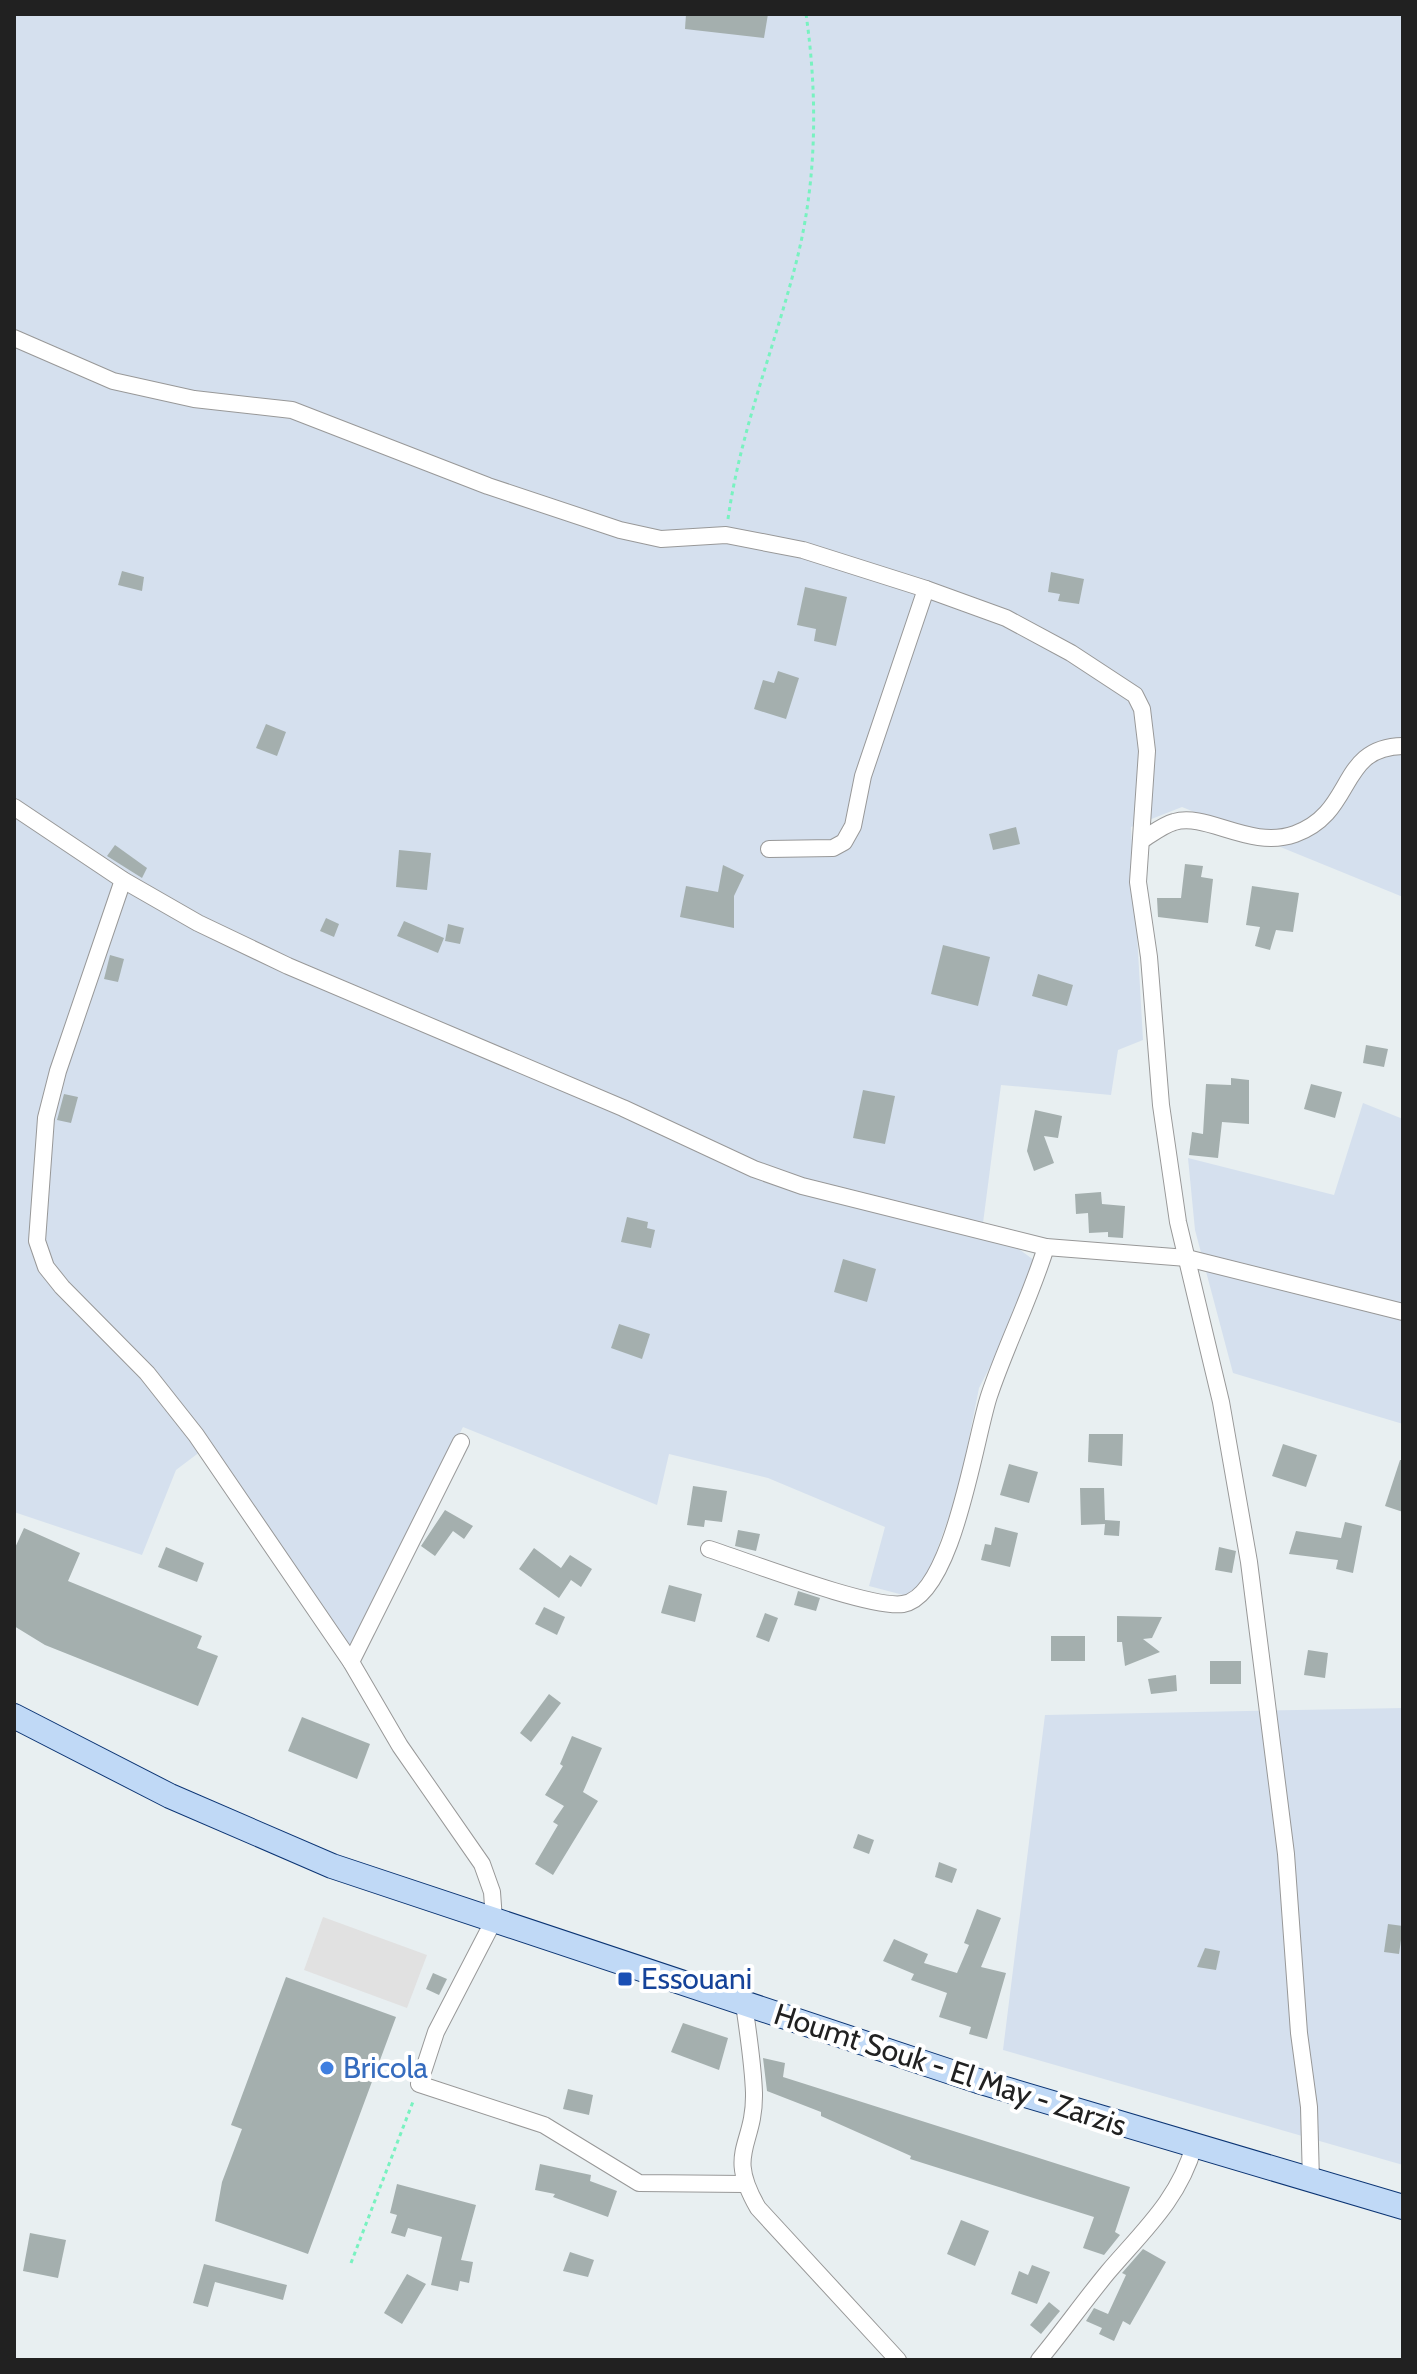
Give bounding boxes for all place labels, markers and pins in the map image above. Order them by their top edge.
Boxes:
place label: Essouani [641,1960,752,1997]
marker: Essouani [616,1970,634,1988]
place label: Bricola [343,2049,429,2086]
marker: Bricola [318,2059,336,2077]

